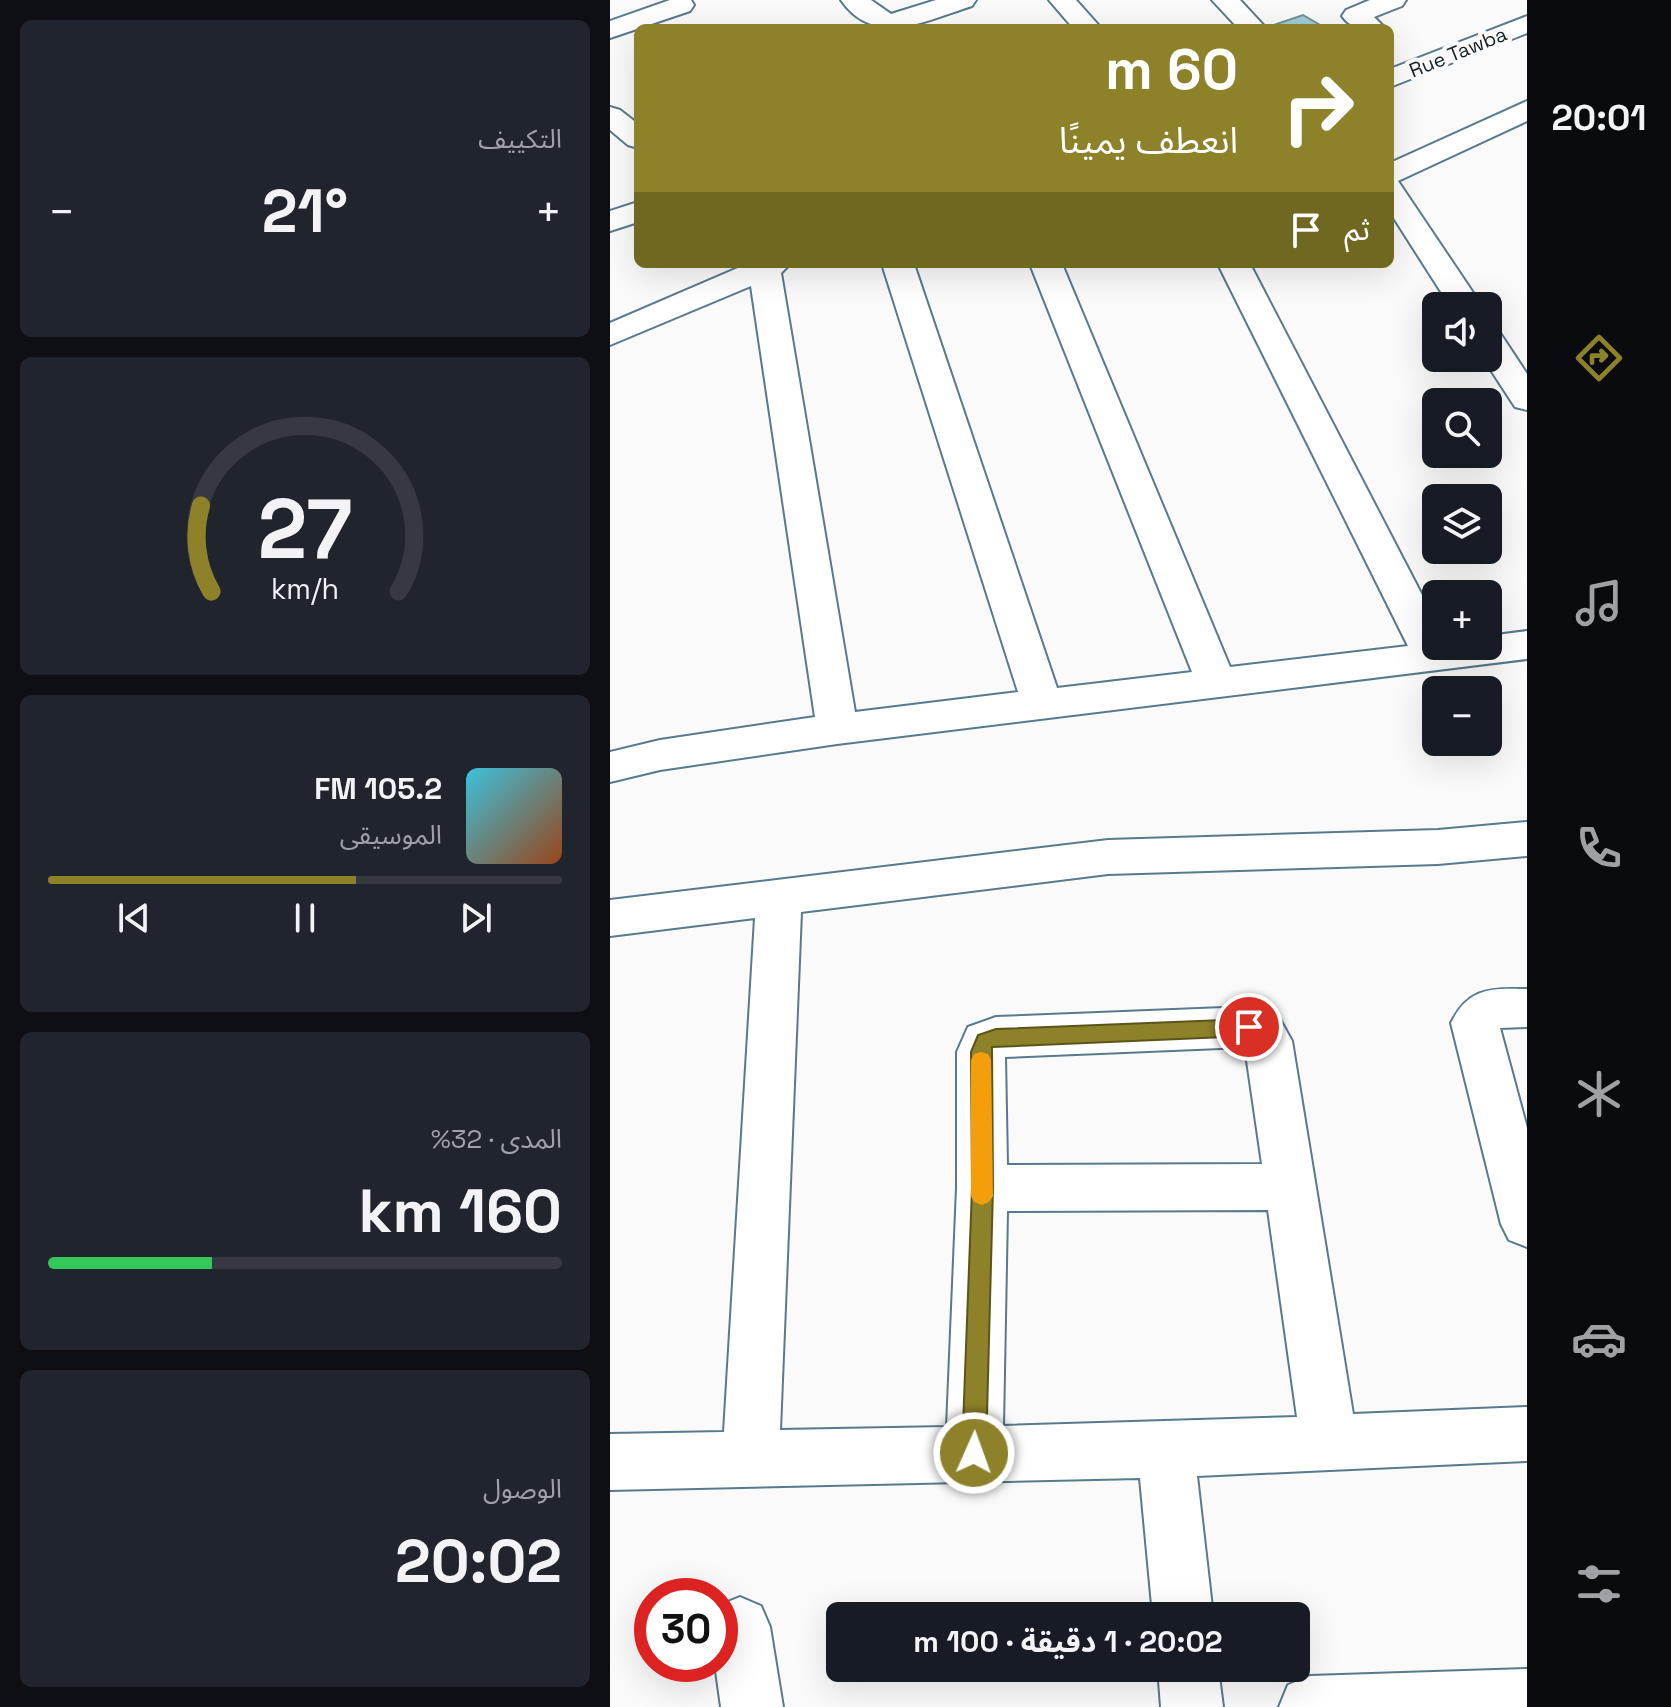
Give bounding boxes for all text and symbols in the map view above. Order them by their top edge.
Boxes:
street label: Rue Tawba [1405,21,1511,83]
text: 60 m [1105,34,1238,105]
icon: right [1266,56,1370,160]
text: 20:01 [1551,95,1647,141]
text: انعطف يمينًا [1059,118,1238,164]
text: التكييف [478,122,562,156]
text: 21° [262,173,348,250]
text: − [48,184,75,240]
text: + [535,184,562,240]
icon: arrive [1284,208,1328,252]
text: ثم [1344,210,1370,249]
map controls [1422,292,1502,756]
button: sound [1422,292,1502,372]
icon: directions [1571,330,1627,386]
button: search [1422,388,1502,468]
text: 27 [258,476,352,582]
button: layers [1422,484,1502,564]
text: km/h [271,571,339,607]
icon: music [1571,575,1627,631]
button: + [1422,580,1502,660]
button: − [1422,676,1502,756]
text: 105.2 FM [314,769,442,808]
text: الموسيقى [340,818,442,852]
icon: phone [1571,820,1627,876]
icon: previous [112,896,156,940]
icon: pause [283,896,327,940]
icon: next [454,896,498,940]
pin [1215,993,1283,1061]
icon: arrive [1227,1005,1271,1049]
icon: climate [1571,1066,1627,1122]
text: المدى · 32% [431,1122,562,1156]
text: 160 km [359,1173,562,1250]
icon: car [1571,1311,1627,1367]
position arrow [932,1411,1016,1495]
text: الوصول [483,1472,562,1506]
text: 20:02 [395,1523,562,1600]
icon: filters [1571,1556,1627,1612]
speed limit sign: 30 [634,1578,738,1682]
text: 20:02 · 1 دقيقة · 100 m [913,1622,1223,1661]

